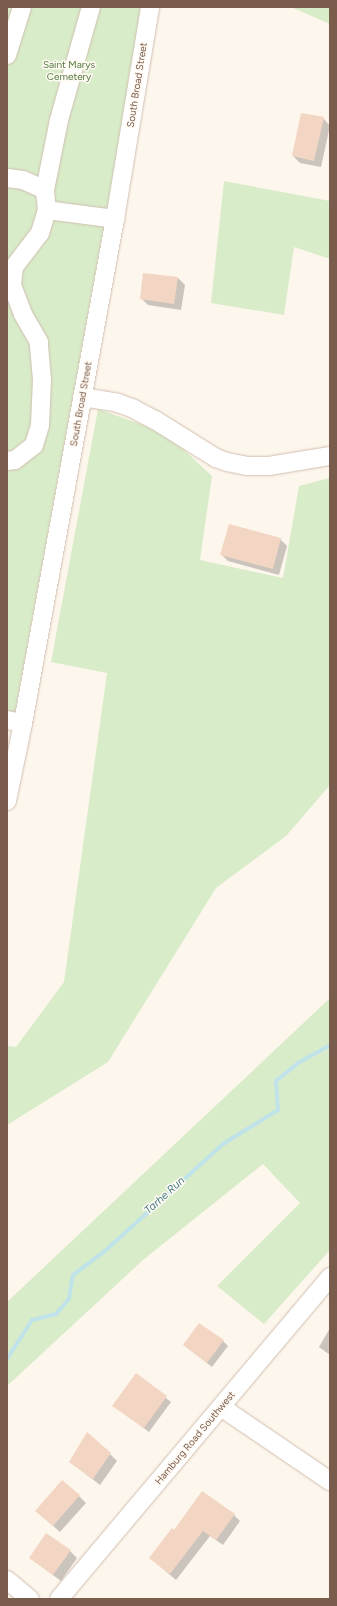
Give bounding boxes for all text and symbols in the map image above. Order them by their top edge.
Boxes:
street label: South Broad Street [124,42,150,128]
park label: Saint Marys Cemetery [43,58,95,82]
street label: South Broad Street [68,361,94,447]
water label: Tarhe Run [142,1174,188,1218]
street label: Hamburg Road Southwest [152,1389,238,1487]

